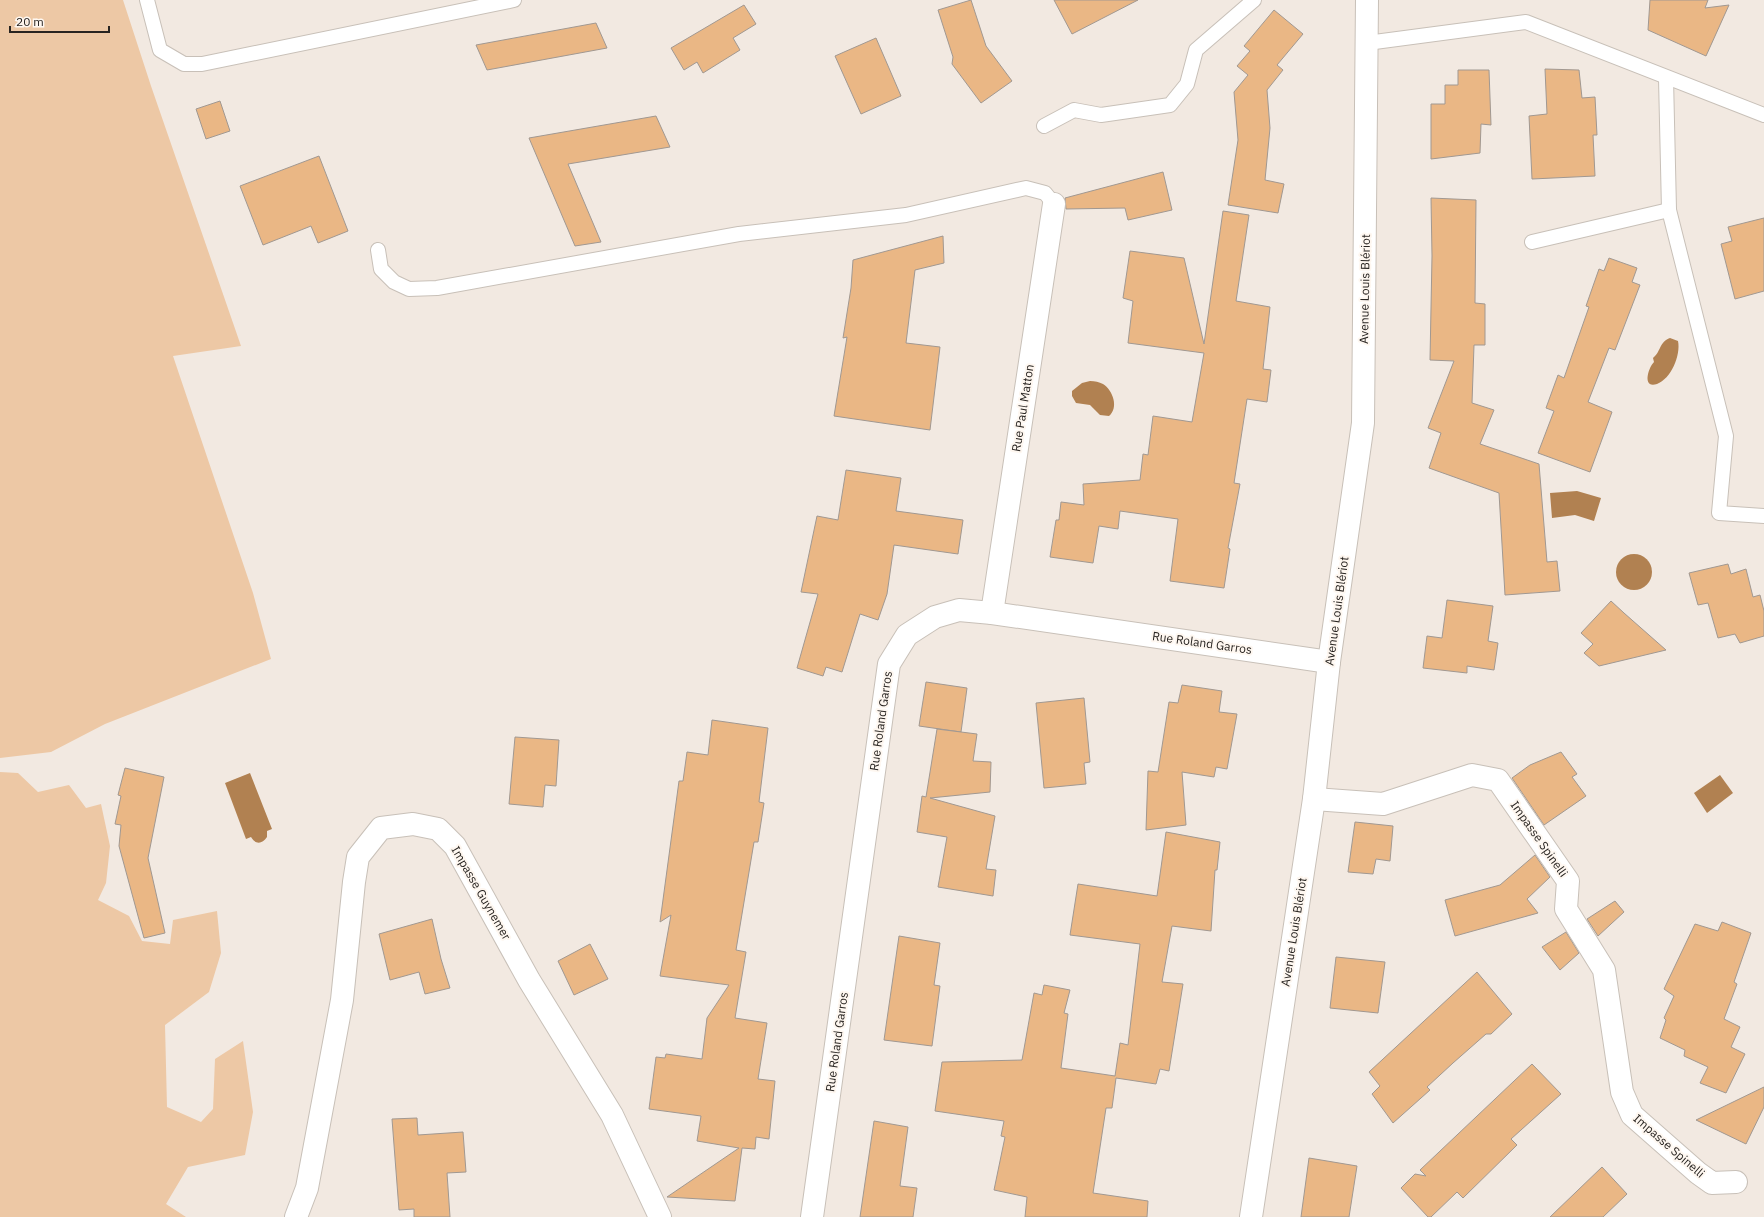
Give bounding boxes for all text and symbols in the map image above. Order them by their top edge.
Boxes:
scale bar [10,8,109,34]
text: 20 m [16,14,44,29]
street label: Avenue Louis Blériot [1356,234,1373,344]
street label: Rue Paul Matton [1008,363,1037,453]
street label: Avenue Louis Blériot [1321,555,1352,666]
street label: Rue Roland Garros [1151,628,1253,657]
street label: Rue Roland Garros [866,670,895,772]
street label: Impasse Spinelli [1508,798,1571,880]
street label: Impasse Guynemer [449,843,515,943]
street label: Avenue Louis Blériot [1277,876,1310,987]
street label: Rue Roland Garros [822,991,851,1093]
street label: Impasse Spinelli [1631,1111,1708,1181]

